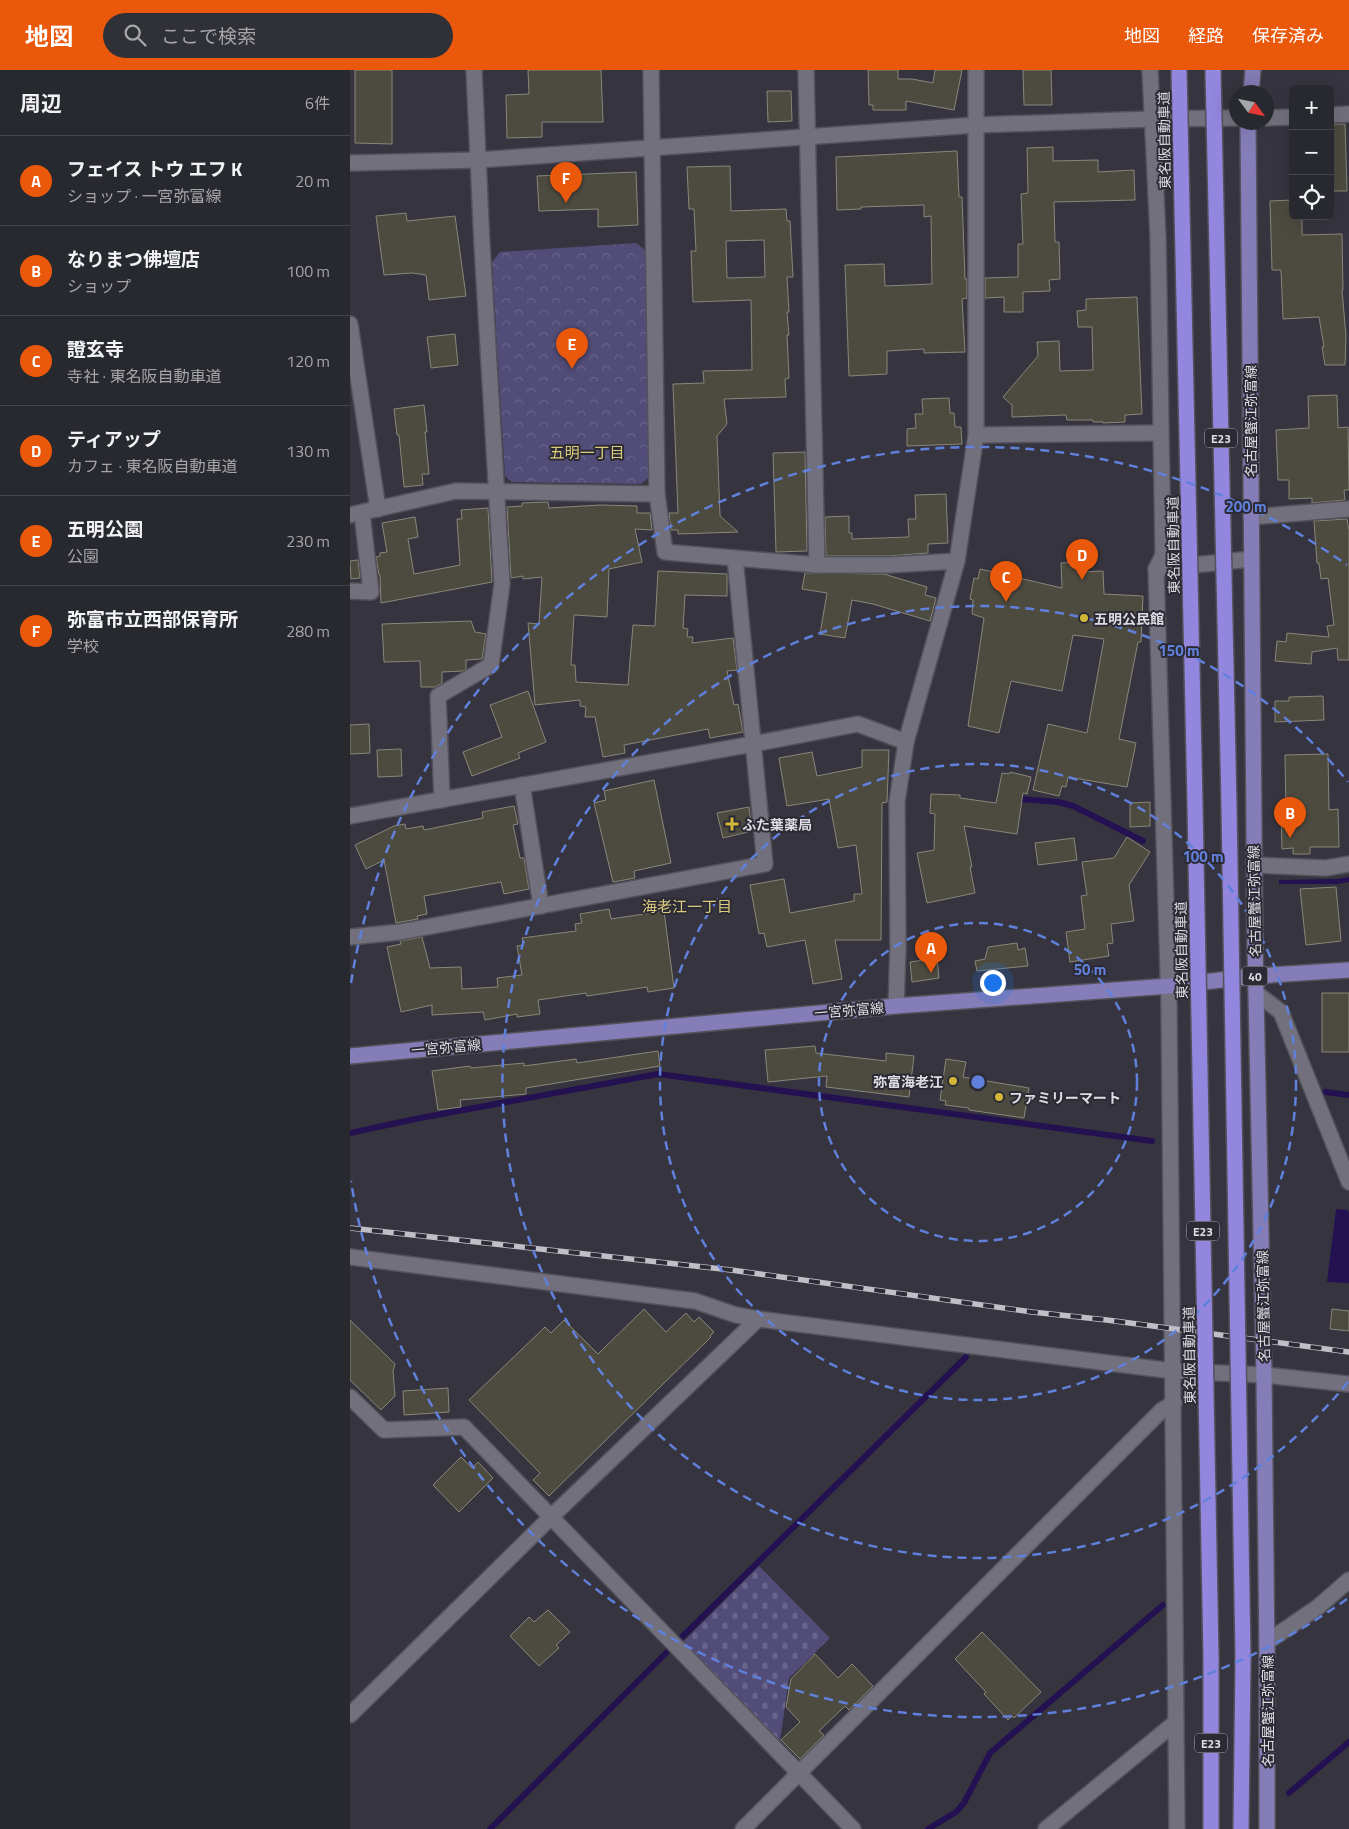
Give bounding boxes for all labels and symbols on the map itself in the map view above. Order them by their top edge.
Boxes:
north arrow [1229,85,1274,130]
street label: 東名阪自動車道 [1153,91,1175,189]
pin: F [550,162,582,203]
pin: E [556,328,588,369]
street label: 名古屋蟹江弥富線 [1240,365,1261,477]
road number: E23 [1205,428,1237,448]
district label: 五明一丁目 [549,441,625,464]
text: 200 m [1225,495,1267,518]
street label: 東名阪自動車道 [1162,496,1184,594]
pin: D [1066,539,1098,580]
pin: C [990,561,1022,602]
place label: 五明公民館 [1094,608,1164,629]
marker: 五明公民館 [1078,612,1090,624]
text: 150 m [1158,639,1200,662]
pin: B [1274,797,1306,838]
place label: ふた葉薬局 [742,814,812,835]
marker: ふた葉薬局 [726,818,738,830]
text: 100 m [1182,845,1224,868]
street label: 名古屋蟹江弥富線 [1243,845,1265,957]
district label: 海老江一丁目 [642,895,732,918]
street label: 東名阪自動車道 [1170,901,1192,999]
pin: A [915,932,947,973]
text: 50 m [1074,958,1106,981]
road number: 40 [1242,966,1268,986]
your location [980,970,1006,996]
street label: 一宮弥富線 [813,996,885,1024]
street label: 一宮弥富線 [410,1033,482,1061]
place label: 弥富海老江 [873,1071,943,1092]
centre of rings [969,1073,987,1091]
marker: 弥富海老江 [947,1075,959,1087]
place label: ファミリーマート [1009,1087,1121,1108]
marker: ファミリーマート [993,1091,1005,1103]
road number: E23 [1187,1222,1219,1240]
street label: 名古屋蟹江弥富線 [1252,1250,1274,1362]
street label: 東名阪自動車道 [1178,1306,1200,1404]
street label: 名古屋蟹江弥富線 [1257,1655,1278,1767]
road number: E23 [1195,1734,1227,1752]

